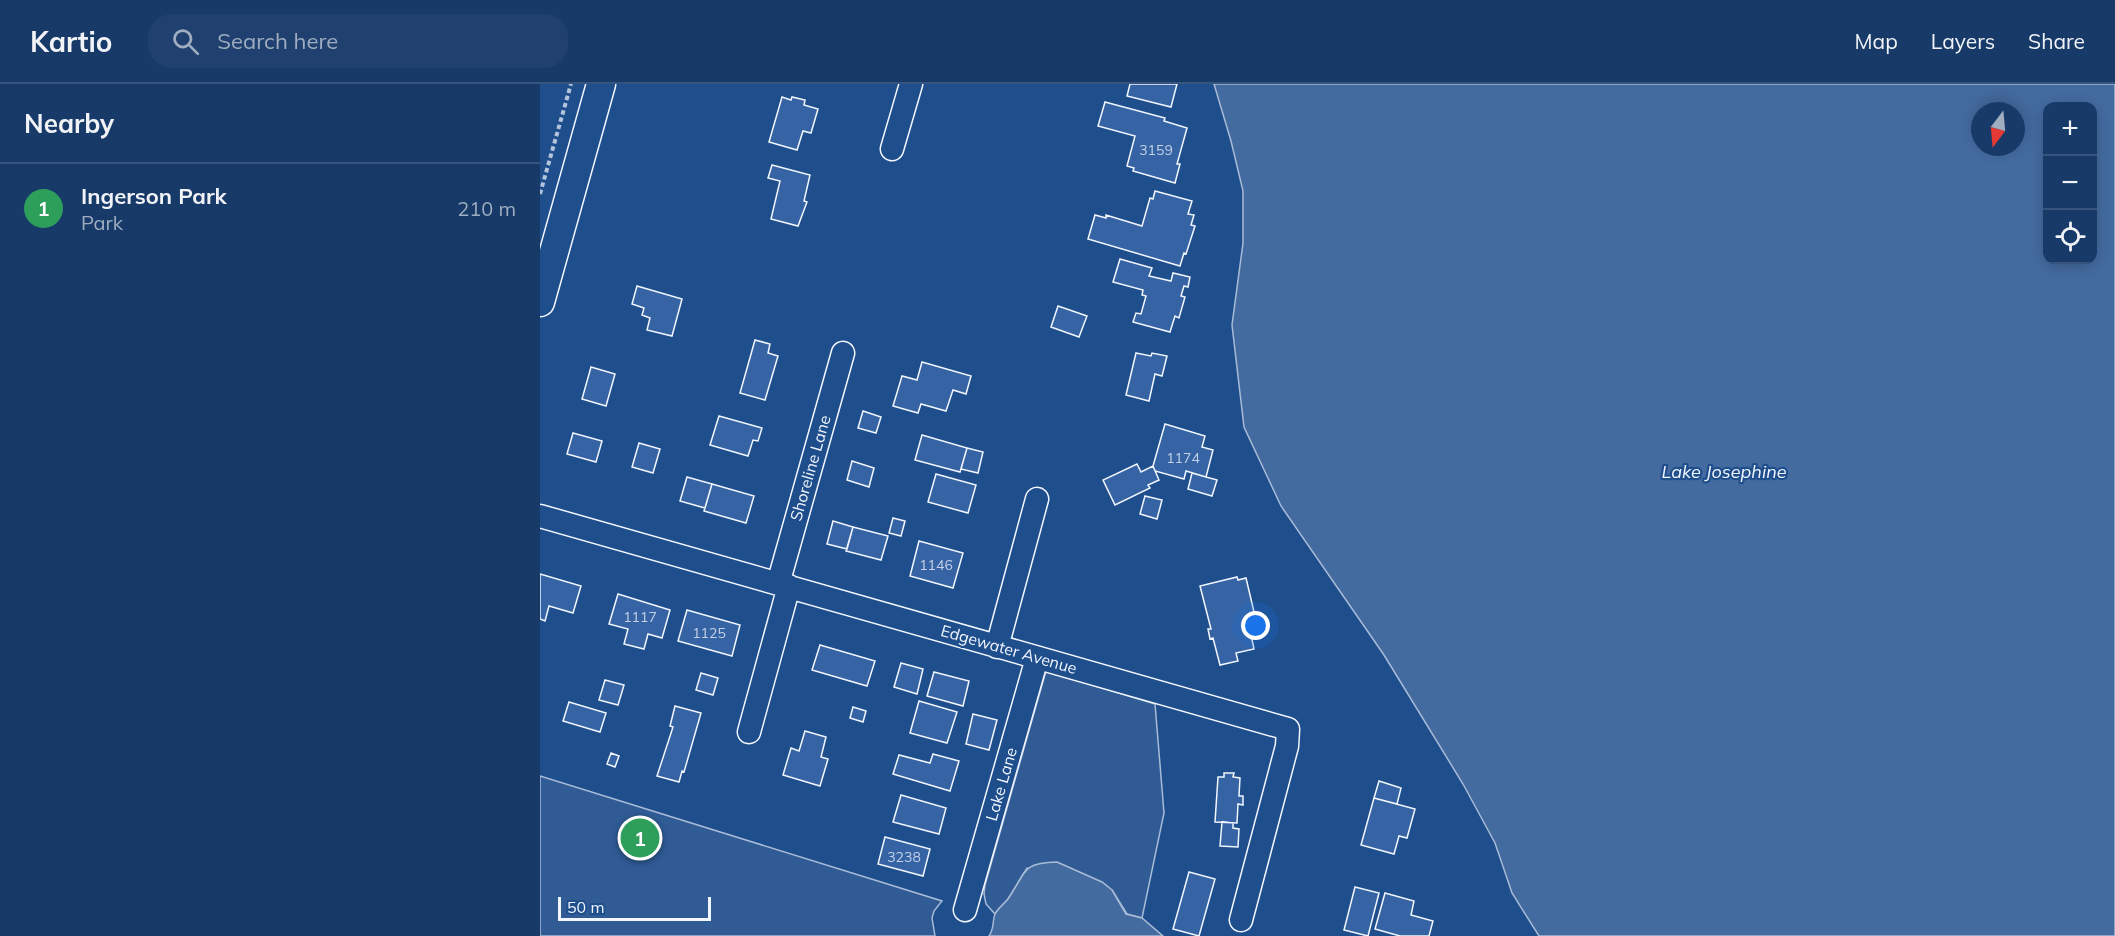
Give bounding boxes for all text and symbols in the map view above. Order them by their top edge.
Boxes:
search box [148,14,568,68]
text: Kartio [30,24,112,59]
icon: search [169,25,202,58]
text: Search here [217,27,338,55]
text: Map [1855,28,1898,54]
text: Layers [1931,28,1995,54]
text: Share [2028,28,2085,54]
north arrow [1971,102,2025,156]
map controls [2043,102,2097,264]
button: + [2043,102,2097,156]
text: Nearby [24,107,114,140]
house number: 3159 [1139,141,1173,159]
button: − [2043,156,2097,210]
text: Ingerson Park [81,182,227,210]
text: 1 [38,196,50,221]
text: 210 m [457,196,516,221]
text: Park [81,210,123,235]
button: locate [2043,210,2097,264]
street label: Shoreline Lane [785,413,835,523]
house number: 1174 [1166,449,1200,467]
water label: Lake Josephine [1661,460,1787,483]
house number: 1146 [919,556,953,574]
house number: 1117 [623,608,657,626]
your location [1241,611,1270,640]
street label: Edgewater Avenue [939,620,1079,678]
house number: 1125 [692,624,726,642]
street label: Lake Lane [981,745,1021,823]
pin: 1 [620,816,660,861]
house number: 3238 [887,848,921,866]
scale bar [558,894,711,922]
text: 50 m [567,897,604,917]

